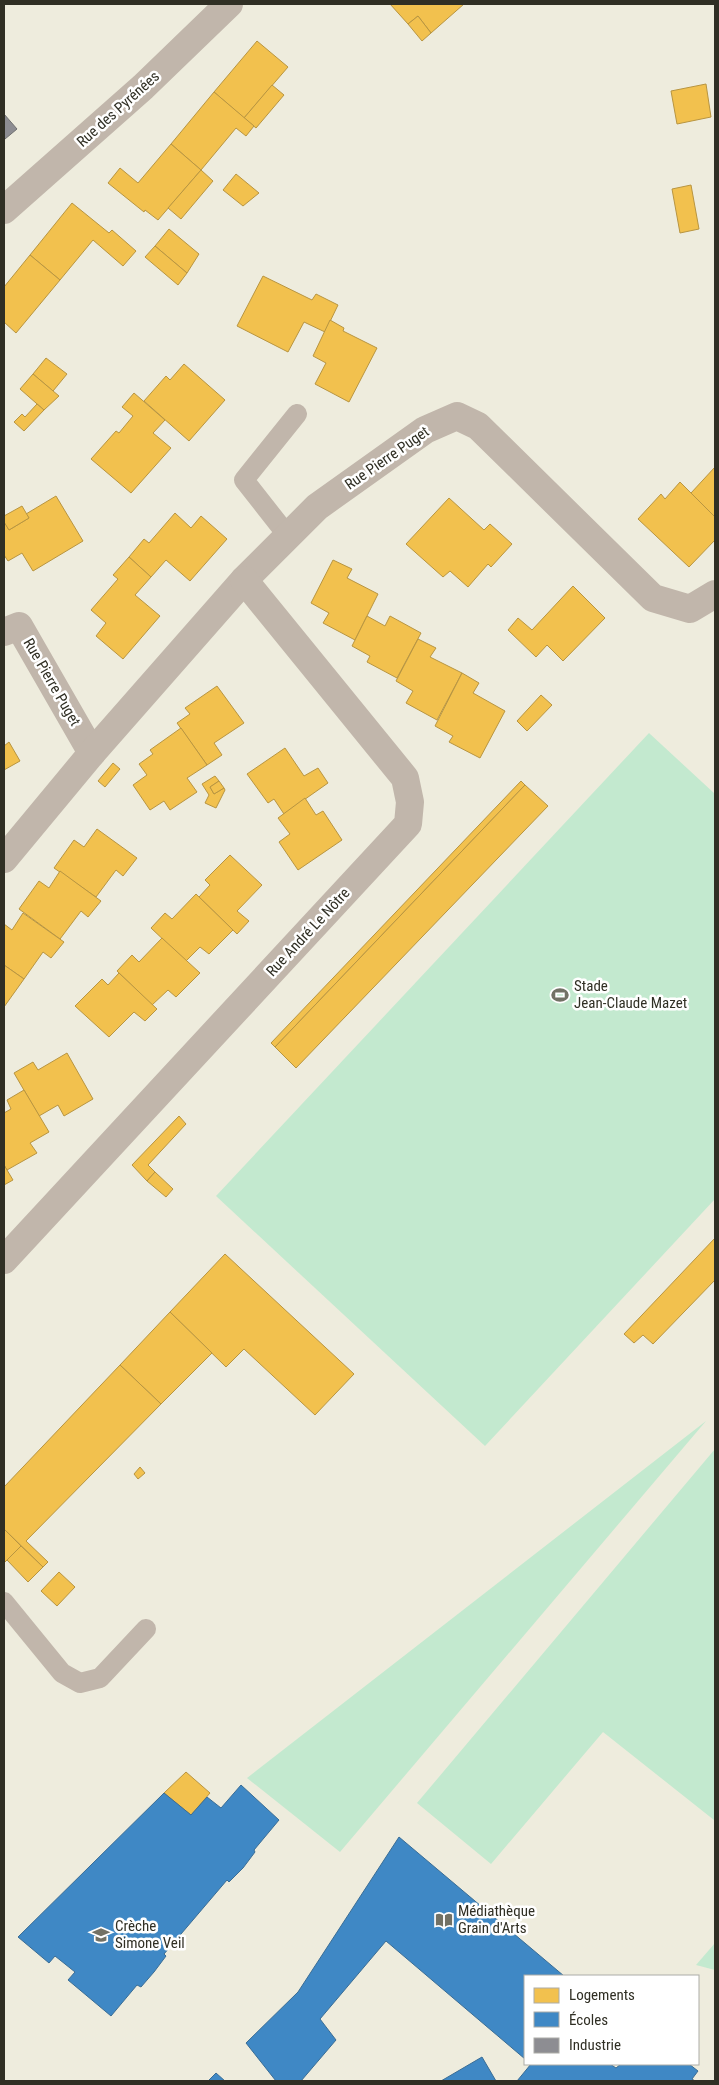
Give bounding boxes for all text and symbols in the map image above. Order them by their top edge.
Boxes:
street label: Rue des Pyrénées [73,67,163,151]
street label: Rue Pierre Puget [342,422,432,494]
street label: Rue Pierre Puget [20,635,84,729]
street label: Rue André Le Nôtre [262,884,354,980]
place label: Stade Jean-Claude Mazet [574,977,687,1012]
sports icon: Stade Jean-Claude Mazet [550,985,570,1005]
place label: Médiathèque Grain d'Arts [458,1902,535,1937]
library icon: Médiathèque Grain d'Arts [434,1910,454,1930]
place label: Crèche Simone Veil [115,1917,185,1952]
school or university icon: Crèche Simone Veil [91,1925,111,1945]
legend [524,1975,699,2065]
text: Logements [569,1986,635,2004]
text: Écoles [569,2011,608,2029]
text: Industrie [569,2036,621,2054]

